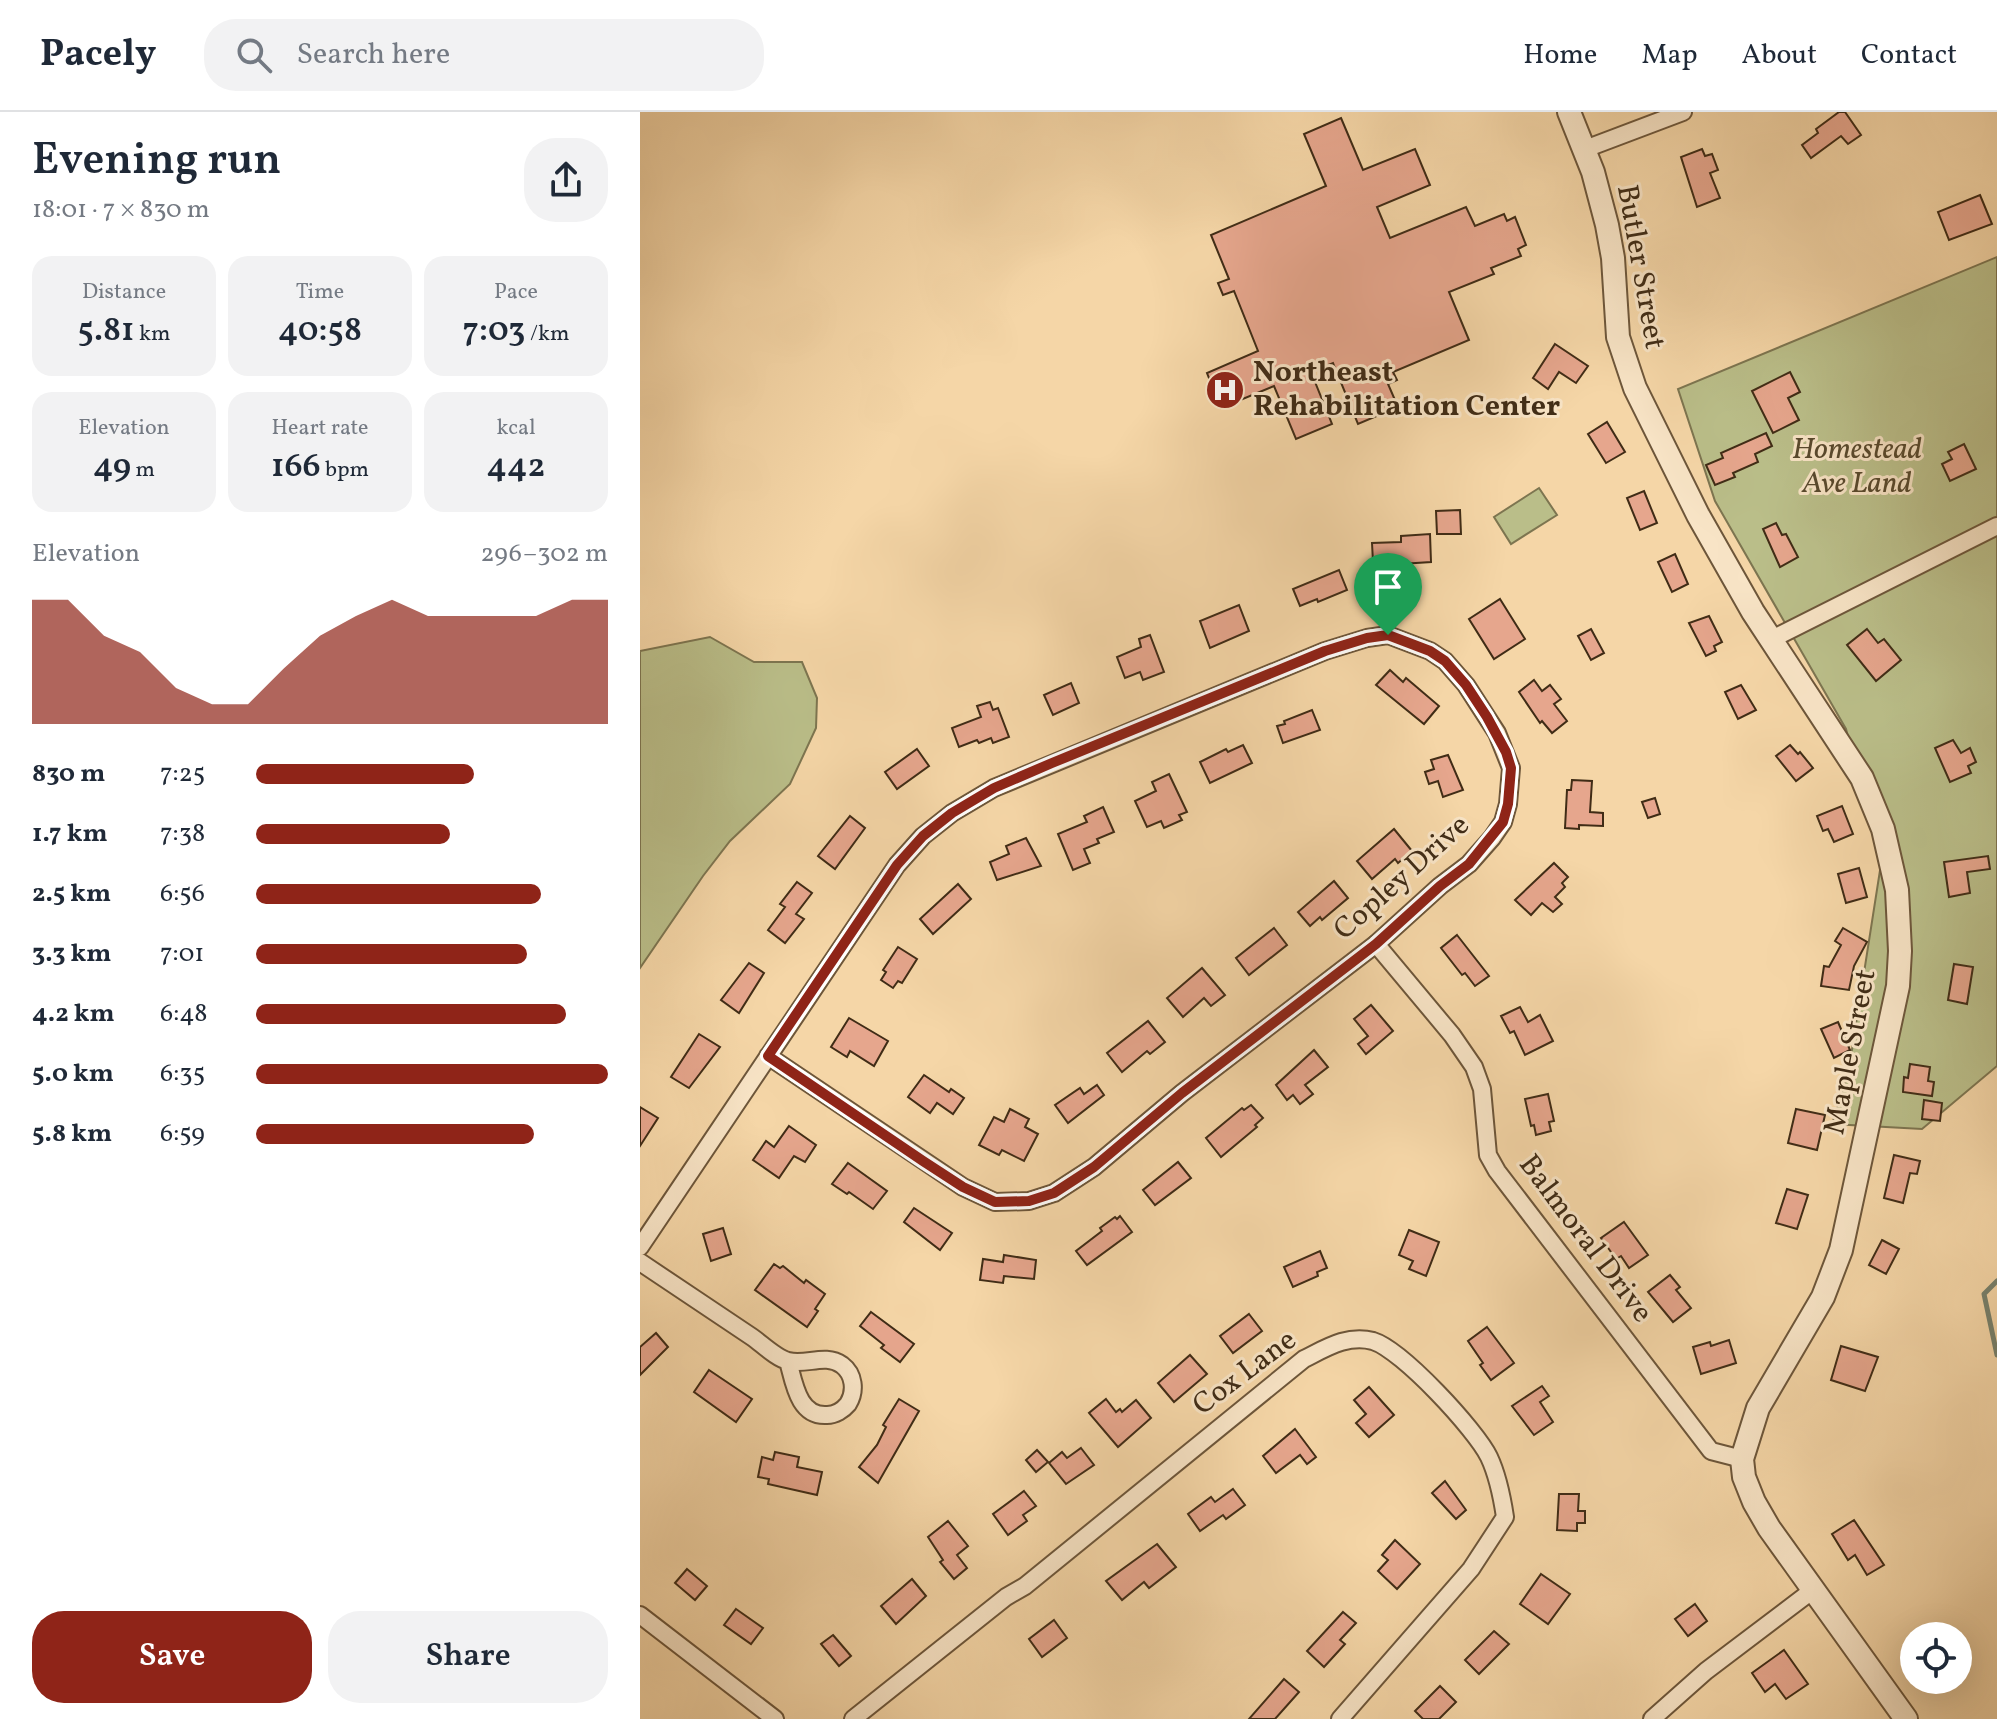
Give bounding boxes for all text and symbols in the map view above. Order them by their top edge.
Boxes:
search box [204,19,764,91]
text: Pacely [40,29,156,82]
icon: search [232,33,276,77]
text: Search here [296,34,450,76]
text: Home [1523,36,1597,75]
text: Map [1641,36,1697,75]
text: About [1741,36,1817,75]
text: Contact [1861,36,1957,75]
text: Evening run [32,131,281,192]
button: share [524,138,608,222]
street label: Butler Street [1605,181,1675,353]
text: 18:01 · 7 × 830 m [32,192,210,228]
text: Distance [82,277,166,308]
text: Time [296,277,344,308]
text: Pace [494,277,538,308]
text: 5.81 [78,308,135,355]
text: 40:58 [278,308,362,355]
text: 7:03 [463,308,526,355]
text: km [135,319,170,350]
text: /km [526,319,569,350]
place label: Northeast Rehabilitation Center [1253,352,1560,428]
hospital icon: Northeast Rehabilitation Center [1204,369,1246,411]
text: Elevation [78,413,170,444]
text: Heart rate [271,413,369,444]
text: kcal [496,413,536,444]
park label: Homestead Ave Land [1792,429,1922,505]
text: 49 [93,444,131,491]
text: 166 [271,444,321,491]
text: 442 [487,444,545,491]
text: m [131,455,155,486]
text: bpm [321,455,369,486]
text: Elevation [32,536,140,572]
text: 296–302 m [480,536,608,572]
pin [1354,553,1422,635]
icon: arrive [1366,565,1410,609]
text: 830 m [32,756,105,792]
text: 7:25 [160,756,205,792]
street label: Copley Drive [1325,806,1479,950]
text: 1.7 km [32,816,108,852]
text: 7:38 [160,816,205,852]
text: 2.5 km [32,876,111,912]
text: 6:56 [160,876,205,912]
text: 3.3 km [32,936,112,972]
text: 7:01 [160,936,204,972]
street label: Maple Street [1814,966,1888,1138]
text: 4.2 km [32,996,115,1032]
text: 6:48 [160,996,208,1032]
text: 5.0 km [32,1056,114,1092]
text: 6:35 [160,1056,205,1092]
text: 5.8 km [32,1116,112,1152]
text: 6:59 [160,1116,205,1152]
street label: Balmoral Drive [1508,1146,1662,1332]
street label: Cox Lane [1184,1320,1306,1426]
button: Save [32,1611,312,1703]
button: Share [328,1611,608,1703]
map controls [1900,1622,1972,1694]
button: locate [1900,1622,1972,1694]

